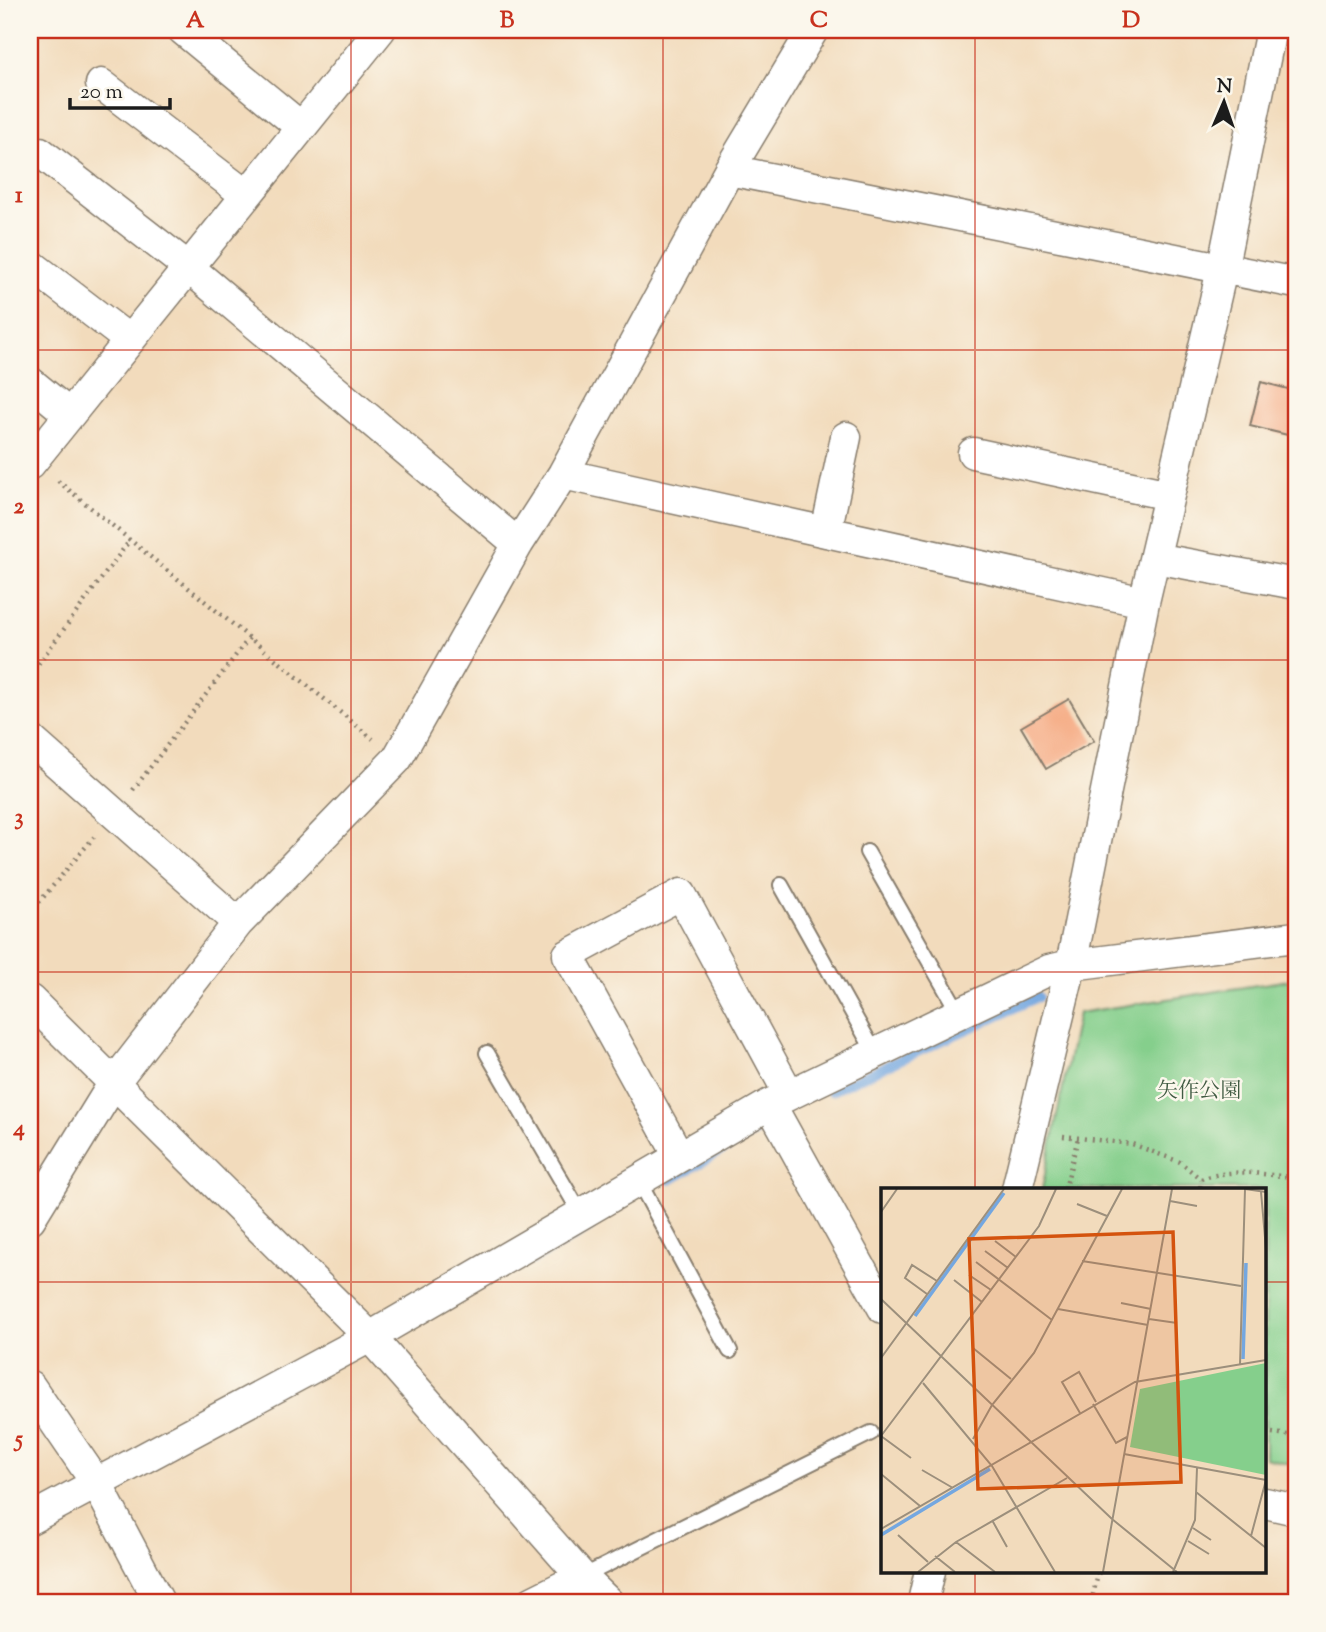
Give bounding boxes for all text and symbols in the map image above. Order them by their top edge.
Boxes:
text: A [186,5,205,38]
text: B [500,5,515,38]
text: C [810,5,828,38]
text: D [1122,5,1140,38]
scale bar [70,66,170,110]
north arrow [1190,66,1260,136]
text: N [1216,74,1233,101]
text: 20 m [80,78,123,108]
text: 1 [15,180,23,213]
text: 2 [14,491,25,524]
text: 3 [14,802,24,835]
park label: 矢作公園 [1157,1077,1241,1107]
text: 4 [12,1113,25,1146]
inset map [881,1188,1266,1572]
text: 5 [13,1424,23,1457]

